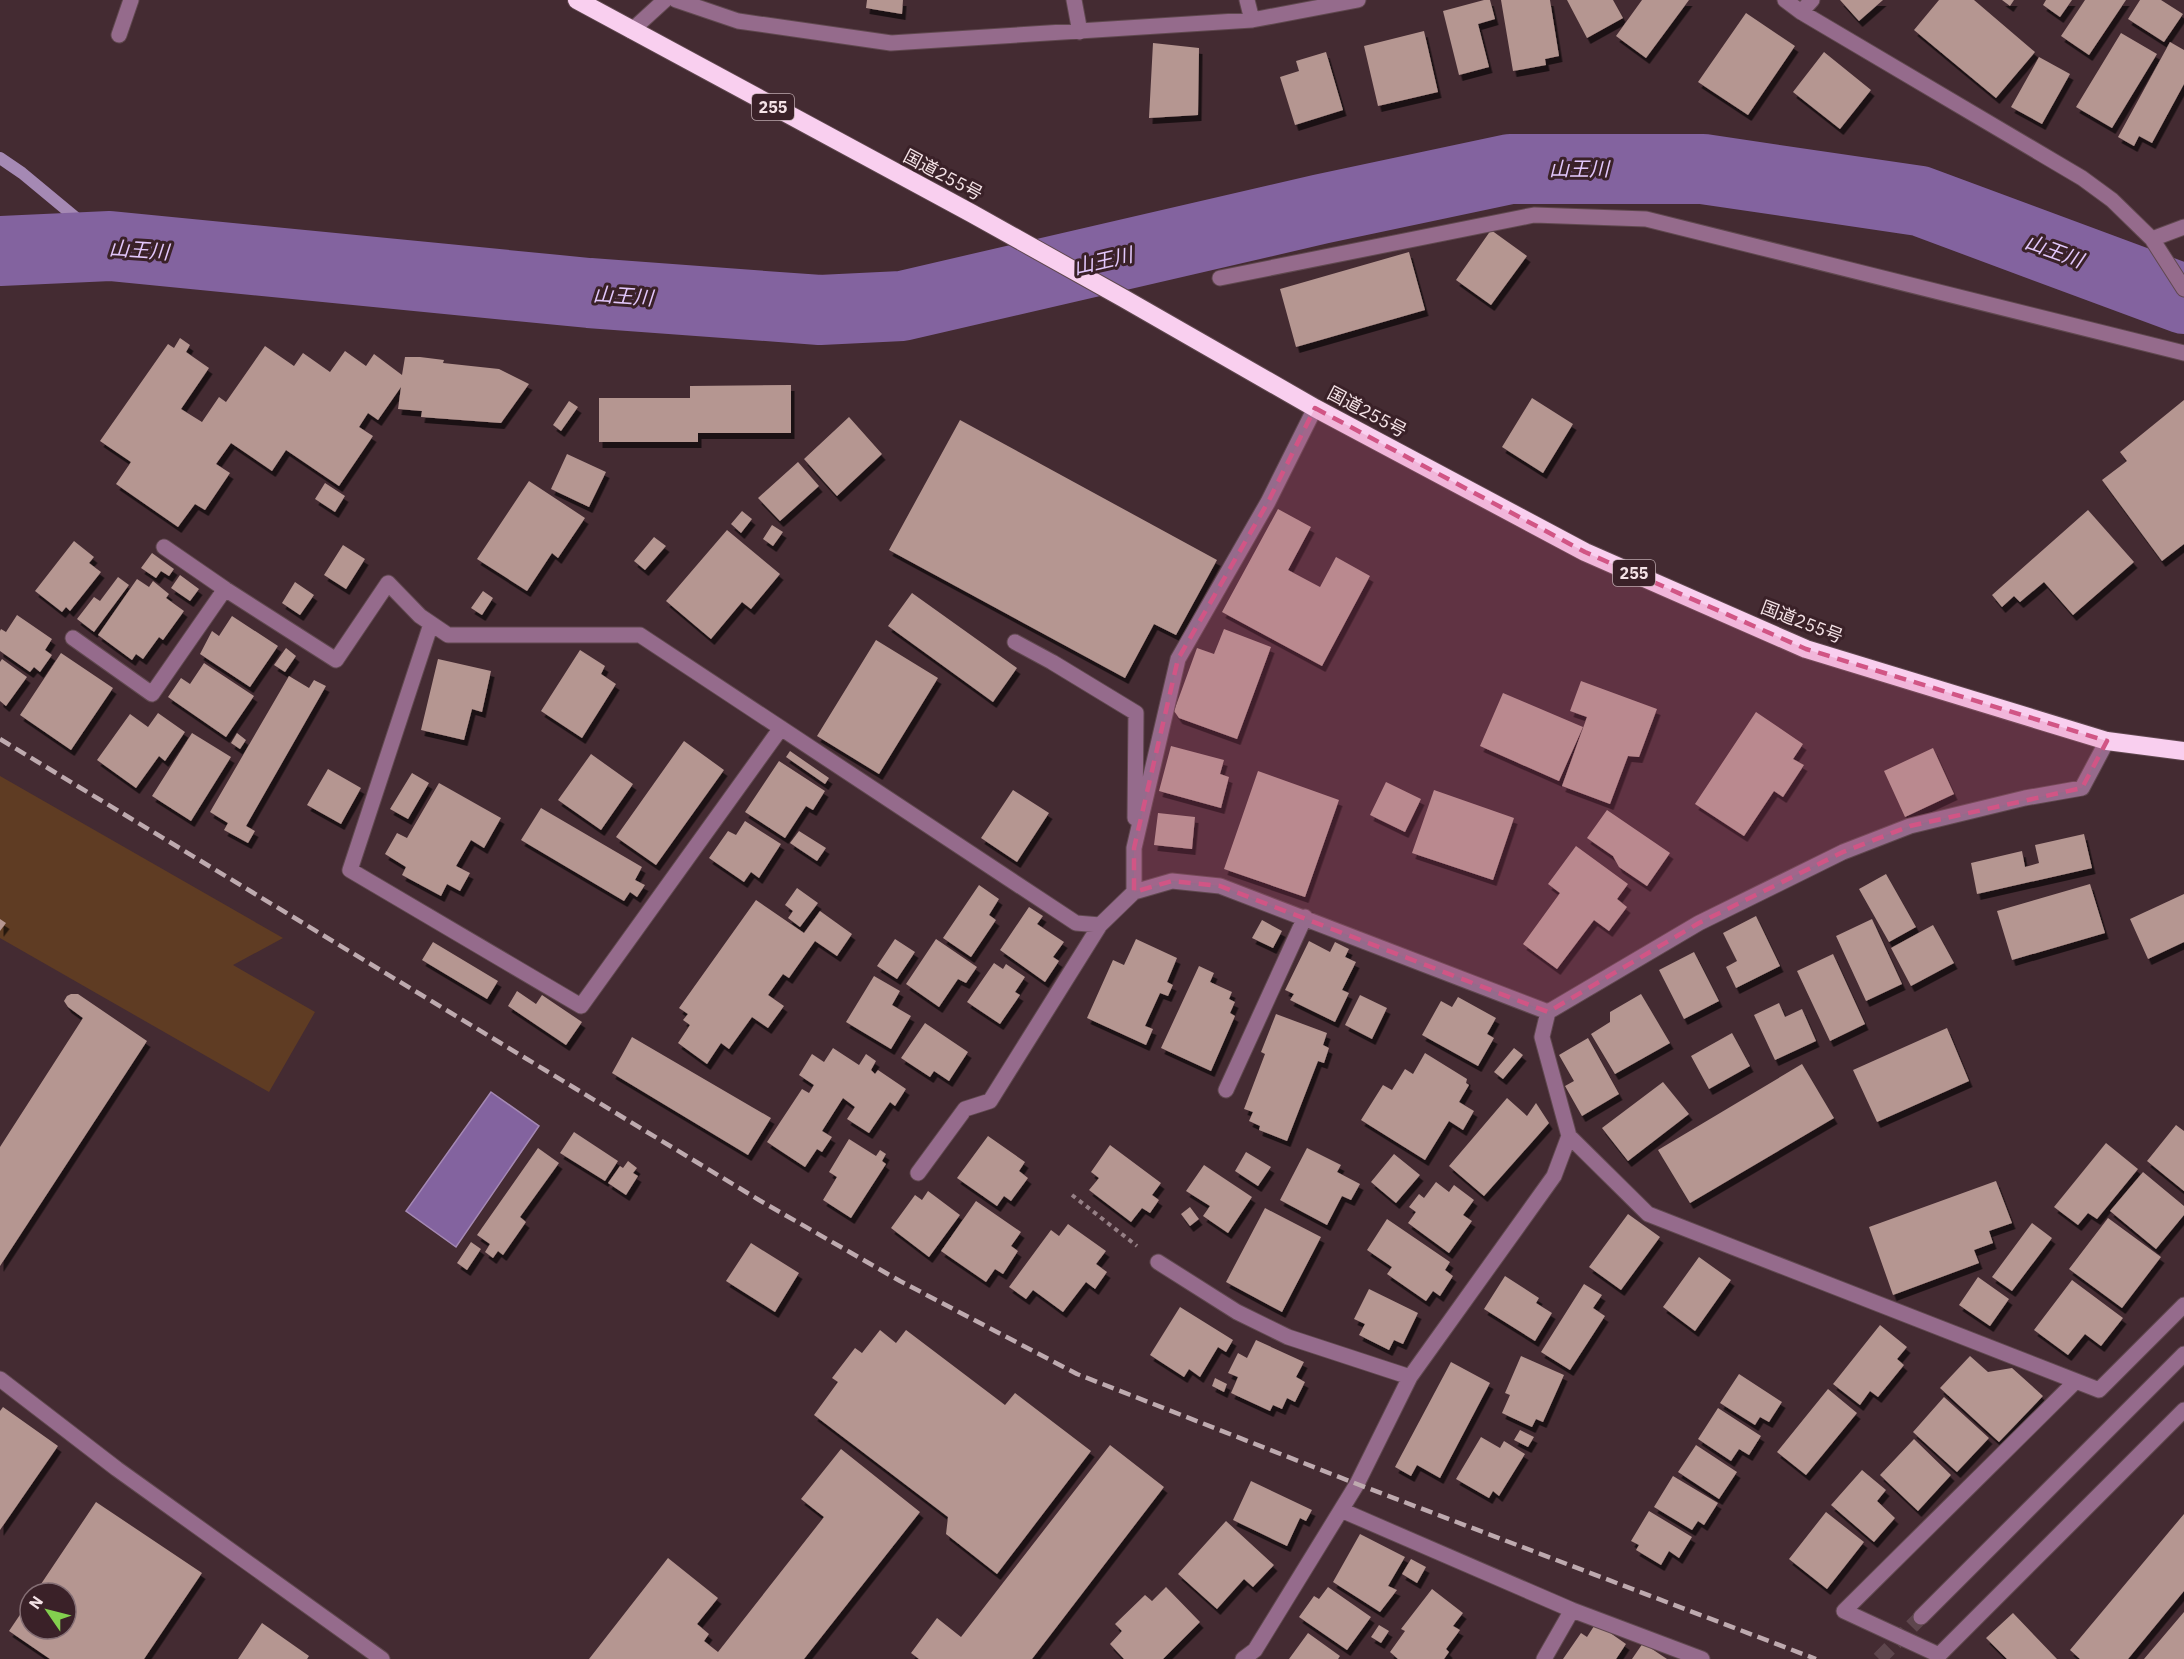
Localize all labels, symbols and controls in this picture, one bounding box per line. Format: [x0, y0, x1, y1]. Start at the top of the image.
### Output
road number: 255 [752, 94, 794, 120]
street label: 国道255号 [900, 144, 987, 205]
water label: 山王川 [1549, 155, 1611, 182]
water label: 山王川 [2021, 228, 2089, 274]
water label: 山王川 [108, 234, 172, 265]
water label: 山王川 [1071, 240, 1137, 280]
water label: 山王川 [592, 280, 656, 311]
street label: 国道255号 [1324, 381, 1411, 442]
road number: 255 [1613, 560, 1655, 586]
street label: 国道255号 [1758, 595, 1847, 648]
north arrow [18, 1581, 78, 1641]
text: N [24, 1592, 47, 1613]

